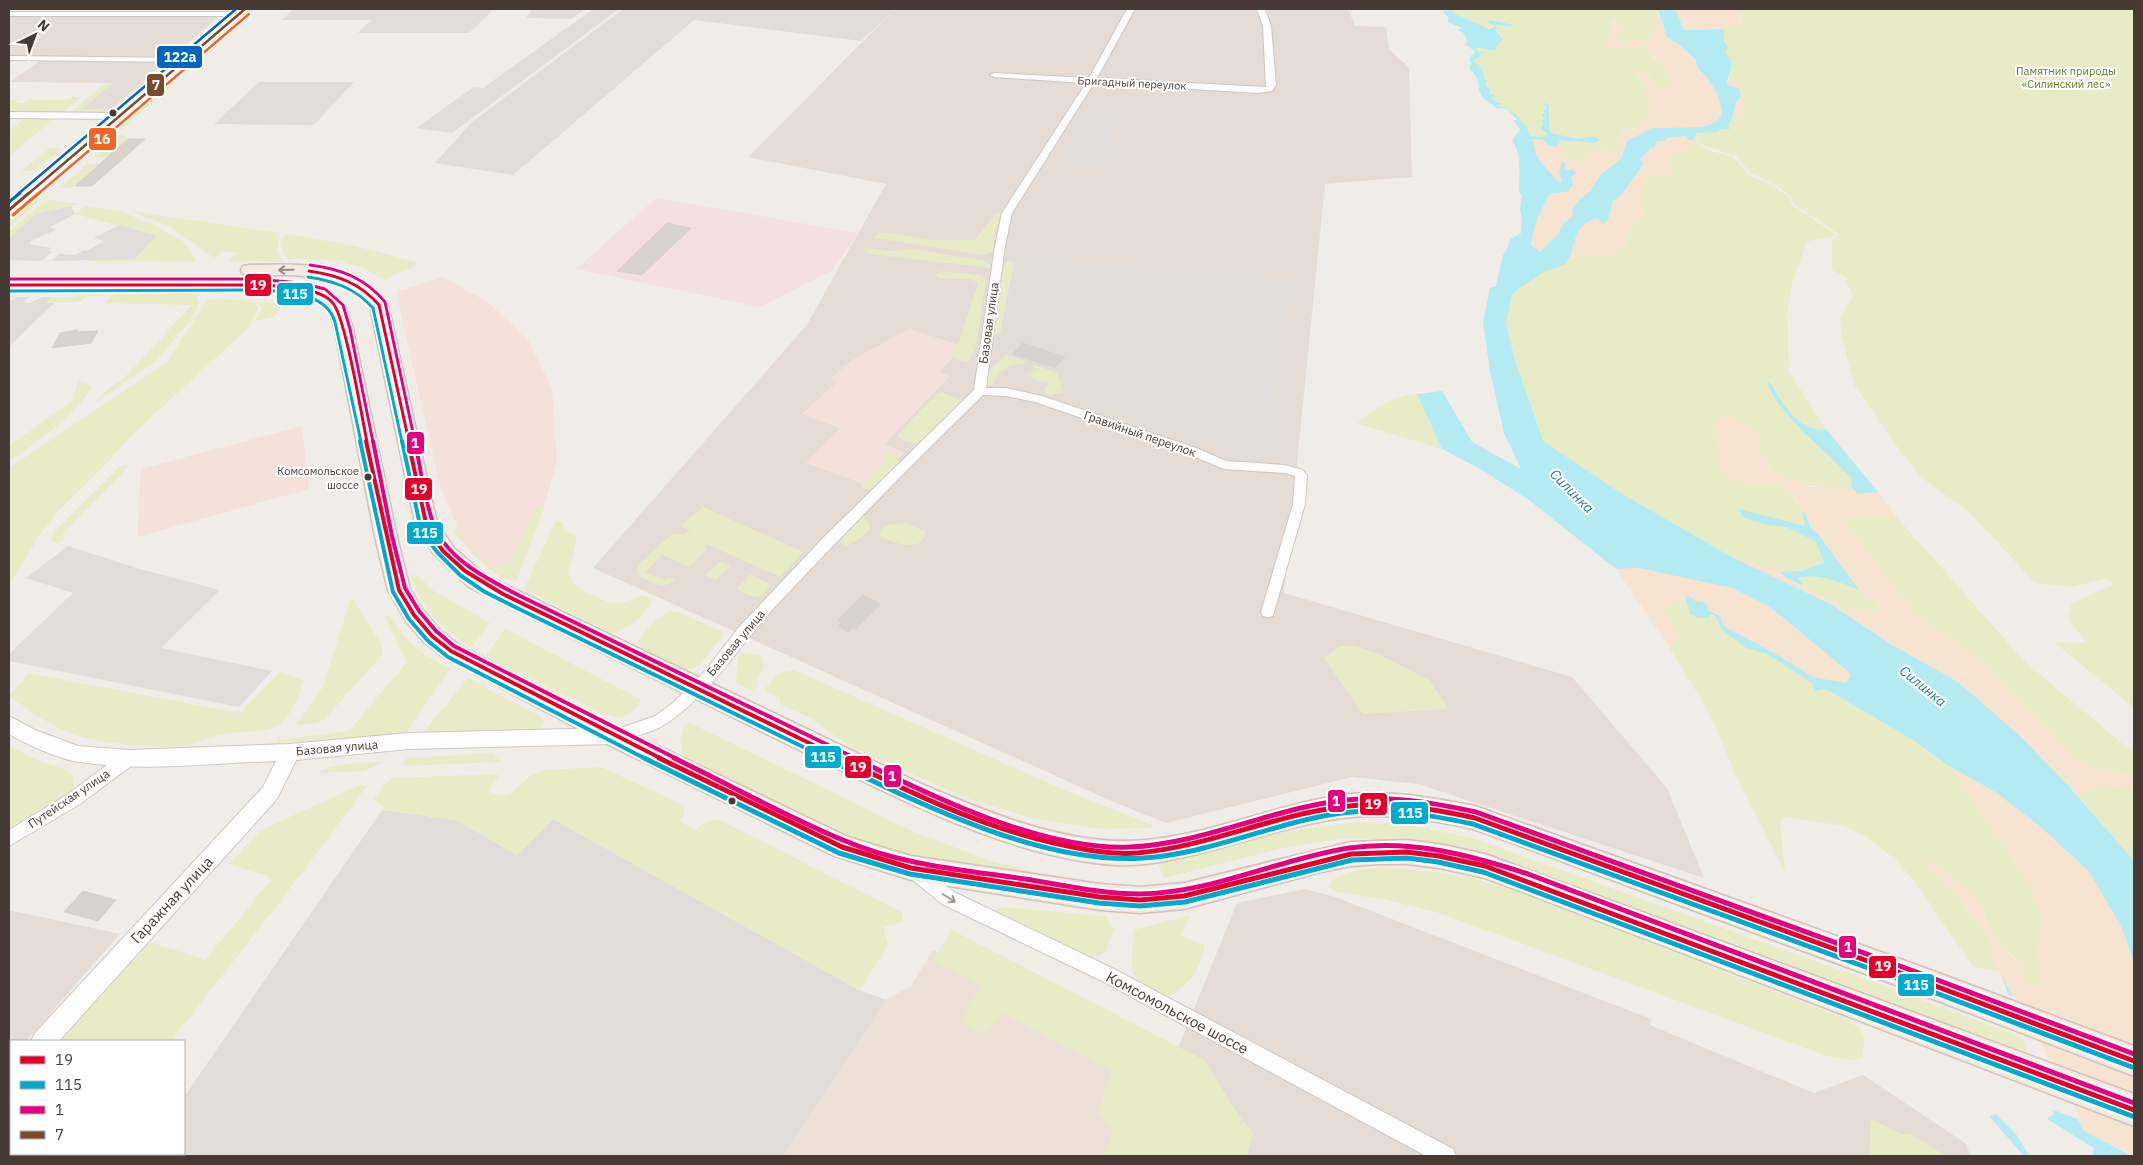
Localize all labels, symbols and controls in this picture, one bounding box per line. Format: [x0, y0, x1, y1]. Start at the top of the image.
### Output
north arrow [10, 10, 60, 60]
text: N [34, 15, 53, 35]
line badge: 122а [156, 45, 203, 69]
text: 122а [163, 48, 197, 66]
park label: Памятник природы «Силинский лес» [2016, 64, 2116, 91]
line badge: 7 [146, 73, 165, 97]
street label: Бригадный переулок [1077, 73, 1187, 93]
text: 7 [152, 76, 160, 94]
unlabelled marker [108, 108, 118, 118]
line badge: 16 [88, 127, 117, 151]
text: 16 [94, 130, 110, 148]
one-way arrow [279, 265, 295, 275]
line badge: 19 [244, 273, 272, 297]
text: 19 [250, 276, 266, 294]
street label: Базовая улица [975, 281, 1002, 365]
line badge: 115 [276, 282, 314, 306]
text: 115 [282, 285, 308, 303]
street label: Гравийный переулок [1082, 407, 1199, 460]
line badge: 1 [406, 431, 425, 455]
text: 1 [411, 434, 420, 452]
place label: Комсомольское шоссе [277, 464, 359, 492]
water label: Силинка [1546, 465, 1598, 517]
marker: Комсомольское шоссе [363, 472, 373, 482]
line badge: 19 [404, 477, 433, 501]
text: 19 [411, 480, 427, 498]
line badge: 115 [406, 521, 444, 545]
text: 115 [412, 524, 438, 542]
street label: Базовая улица [703, 606, 768, 679]
water label: Силинка [1896, 662, 1950, 710]
street label: Базовая улица [295, 736, 379, 759]
line badge: 115 [804, 745, 842, 769]
text: 115 [810, 748, 836, 766]
line badge: 19 [844, 755, 872, 779]
text: 19 [850, 758, 866, 776]
line badge: 1 [883, 764, 902, 788]
street label: Путейская улица [25, 765, 113, 831]
text: 1 [888, 767, 897, 785]
line badge: 1 [1327, 789, 1346, 813]
text: 1 [1332, 792, 1341, 810]
line badge: 19 [1359, 792, 1388, 816]
text: 19 [1365, 795, 1381, 813]
unlabelled marker [727, 796, 737, 806]
line badge: 115 [1390, 801, 1429, 825]
text: 115 [1397, 804, 1423, 822]
street label: Гаражная улица [126, 852, 217, 947]
one-way arrow [942, 893, 956, 903]
line badge: 1 [1838, 935, 1857, 959]
text: 1 [1844, 938, 1853, 956]
line badge: 19 [1868, 955, 1897, 979]
text: 19 [1875, 957, 1891, 975]
street label: Комсомольское шоссе [1103, 967, 1252, 1058]
line badge: 115 [1897, 973, 1935, 997]
text: 115 [1903, 976, 1929, 994]
legend [10, 1040, 185, 1155]
text: 19 [55, 1050, 73, 1069]
text: 115 [55, 1075, 82, 1094]
text: 1 [55, 1100, 64, 1119]
text: 7 [55, 1125, 64, 1144]

